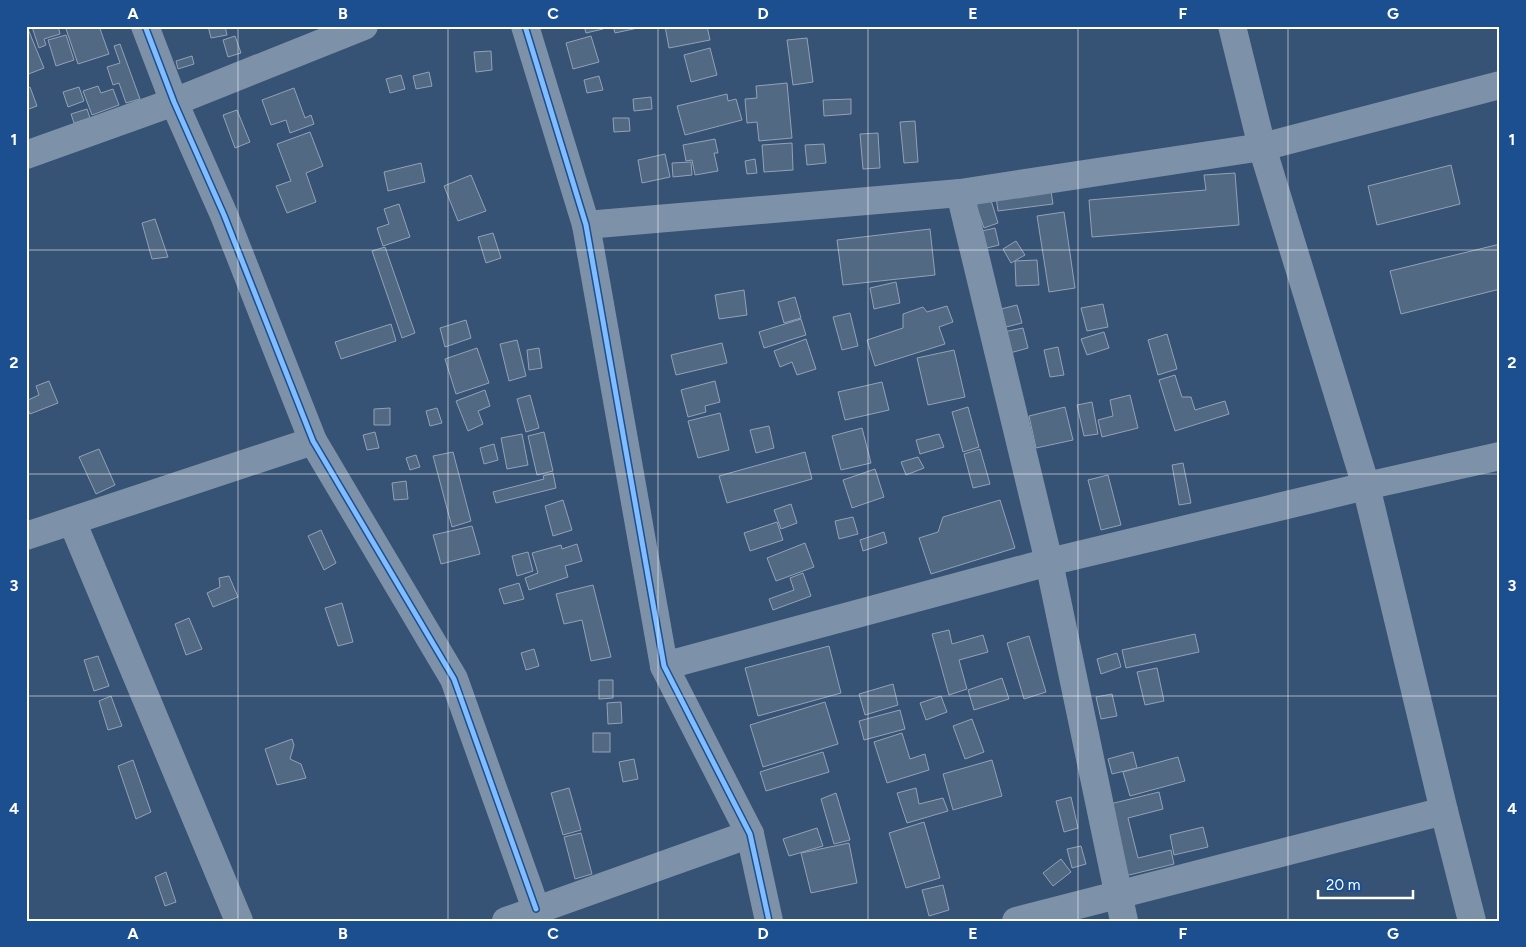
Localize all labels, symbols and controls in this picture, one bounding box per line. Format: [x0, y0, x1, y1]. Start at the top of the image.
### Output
text: A [127, 4, 139, 23]
text: B [338, 4, 348, 23]
text: C [547, 4, 559, 23]
text: D [757, 4, 769, 23]
text: E [968, 4, 978, 23]
text: F [1179, 4, 1188, 23]
text: G [1387, 4, 1399, 23]
text: 1 [11, 130, 17, 149]
text: 1 [1509, 130, 1515, 149]
text: 2 [9, 353, 19, 372]
text: 2 [1507, 353, 1517, 372]
text: 3 [10, 576, 19, 595]
text: 3 [1508, 576, 1517, 595]
text: 4 [9, 799, 19, 818]
text: 4 [1507, 799, 1517, 818]
scale bar [1318, 867, 1414, 899]
text: 20 m [1326, 876, 1360, 894]
text: A [127, 924, 139, 943]
text: B [338, 924, 348, 943]
text: C [547, 924, 559, 943]
text: D [757, 924, 769, 943]
text: E [968, 924, 978, 943]
text: F [1179, 924, 1188, 943]
text: G [1387, 924, 1399, 943]

